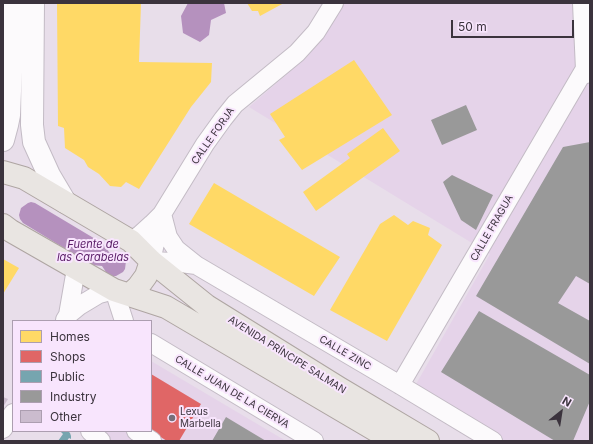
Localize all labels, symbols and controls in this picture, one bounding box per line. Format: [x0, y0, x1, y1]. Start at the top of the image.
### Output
scale bar [453, 12, 576, 38]
text: 50 m [458, 19, 487, 34]
street label: CALLE FORJA [189, 105, 237, 167]
street label: CALLE FRAGUA [468, 193, 516, 263]
water label: Fuente de las Carabelas [57, 238, 129, 264]
street label: AVENIDA PRÍNCIPE SALMAN [226, 314, 348, 396]
legend [12, 320, 152, 432]
text: Homes [50, 329, 90, 344]
street label: CALLE ZINC [317, 333, 373, 373]
text: Shops [50, 349, 86, 364]
street label: CALLE JUAN DE LA CIERVA [173, 353, 291, 431]
text: Public [50, 369, 85, 384]
text: Industry [50, 389, 96, 404]
north arrow [541, 392, 581, 432]
text: N [560, 393, 574, 410]
place label: Lexus Marbella [180, 406, 221, 430]
text: Other [50, 409, 82, 424]
marker: Lexus Marbella [167, 413, 177, 423]

